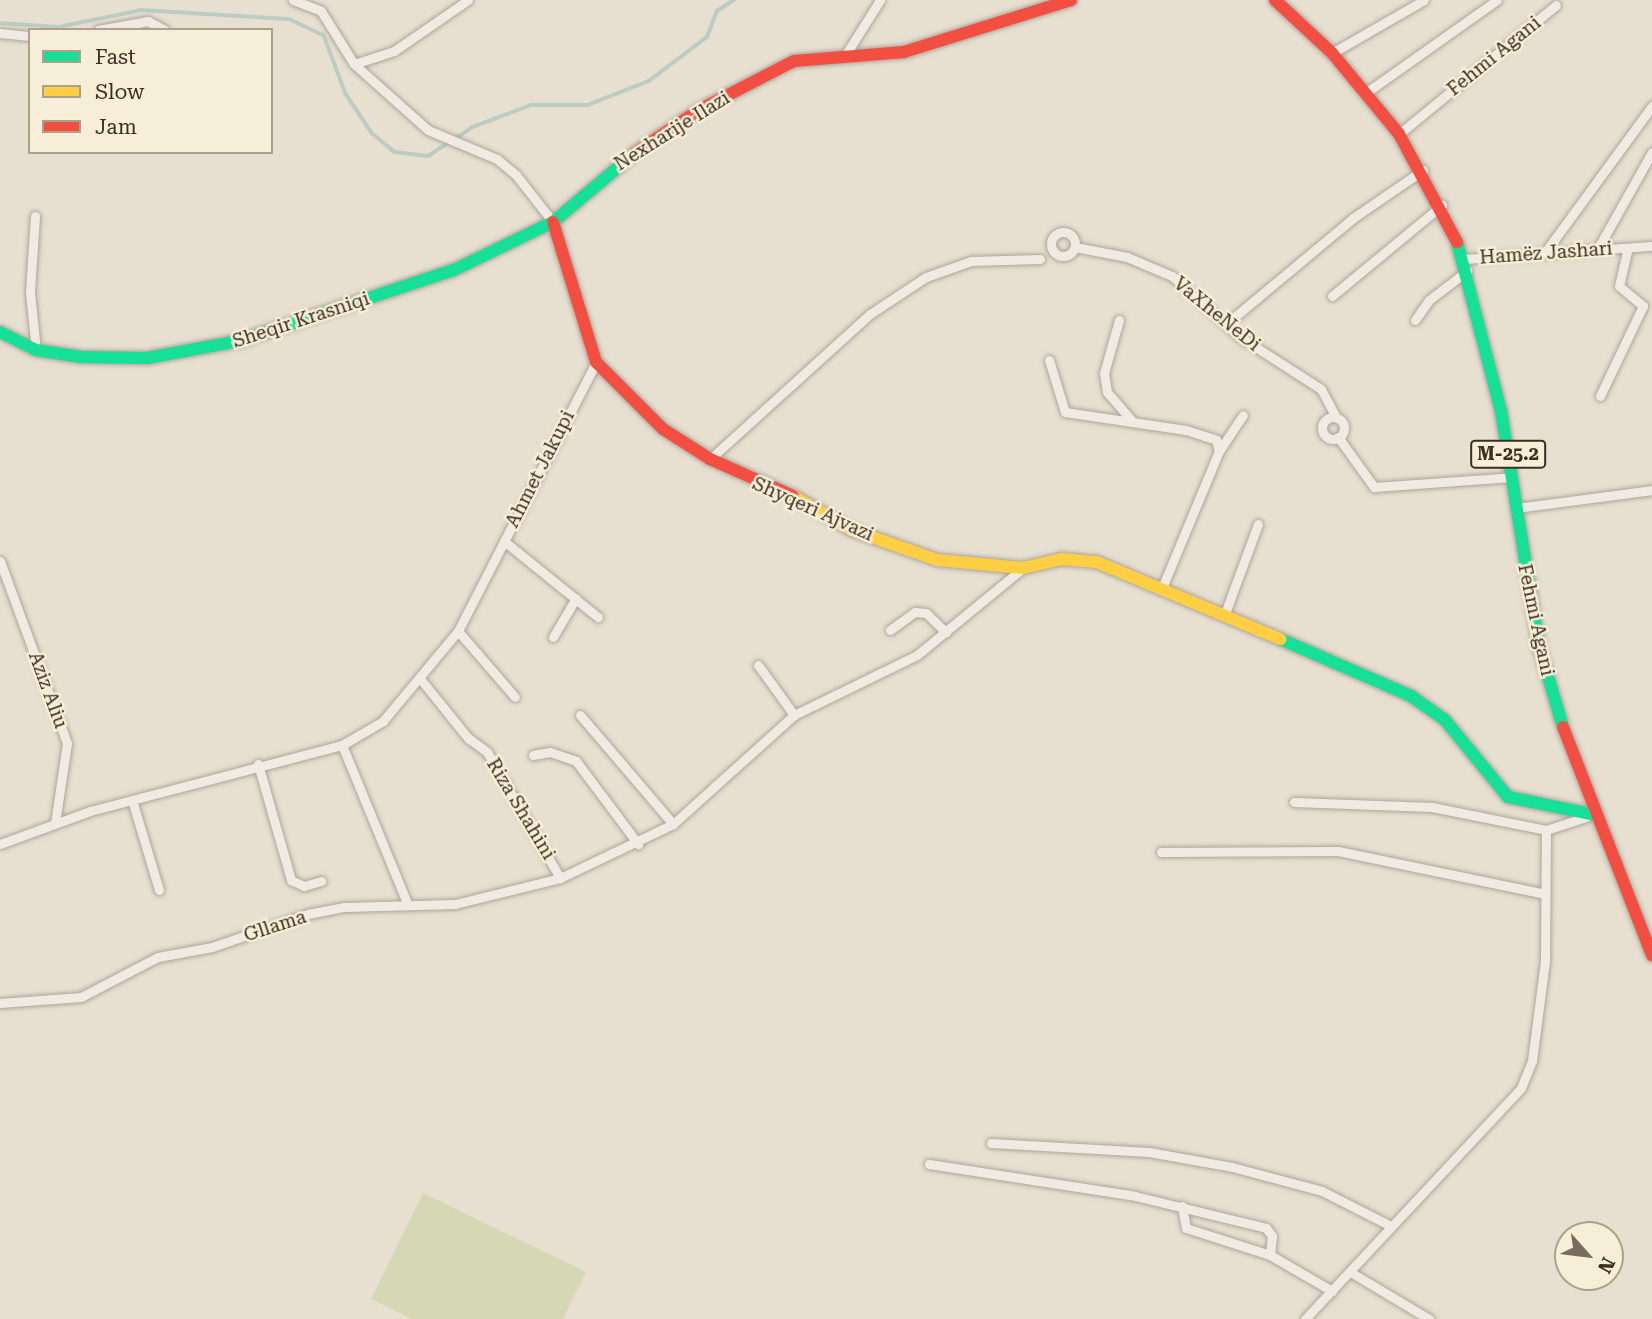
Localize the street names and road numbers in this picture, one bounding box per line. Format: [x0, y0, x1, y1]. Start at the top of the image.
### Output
street label: Fehmi Agani [1443, 11, 1545, 101]
street label: Nexharije Ilazi [610, 86, 734, 176]
street label: Hamëz Jashari [1479, 237, 1613, 269]
street label: VaXheNeDi [1169, 272, 1265, 356]
street label: Sheqir Krasniqi [230, 287, 372, 353]
street label: Ahmet Jakupi [501, 407, 579, 531]
road number: M-25.2 [1470, 440, 1546, 468]
street label: Shyqeri Ajvazi [749, 472, 877, 546]
street label: Fehmi Agani [1513, 562, 1559, 678]
street label: Aziz Aliu [24, 649, 72, 731]
street label: Riza Shahini [482, 754, 560, 864]
street label: Gllama [241, 905, 309, 947]

